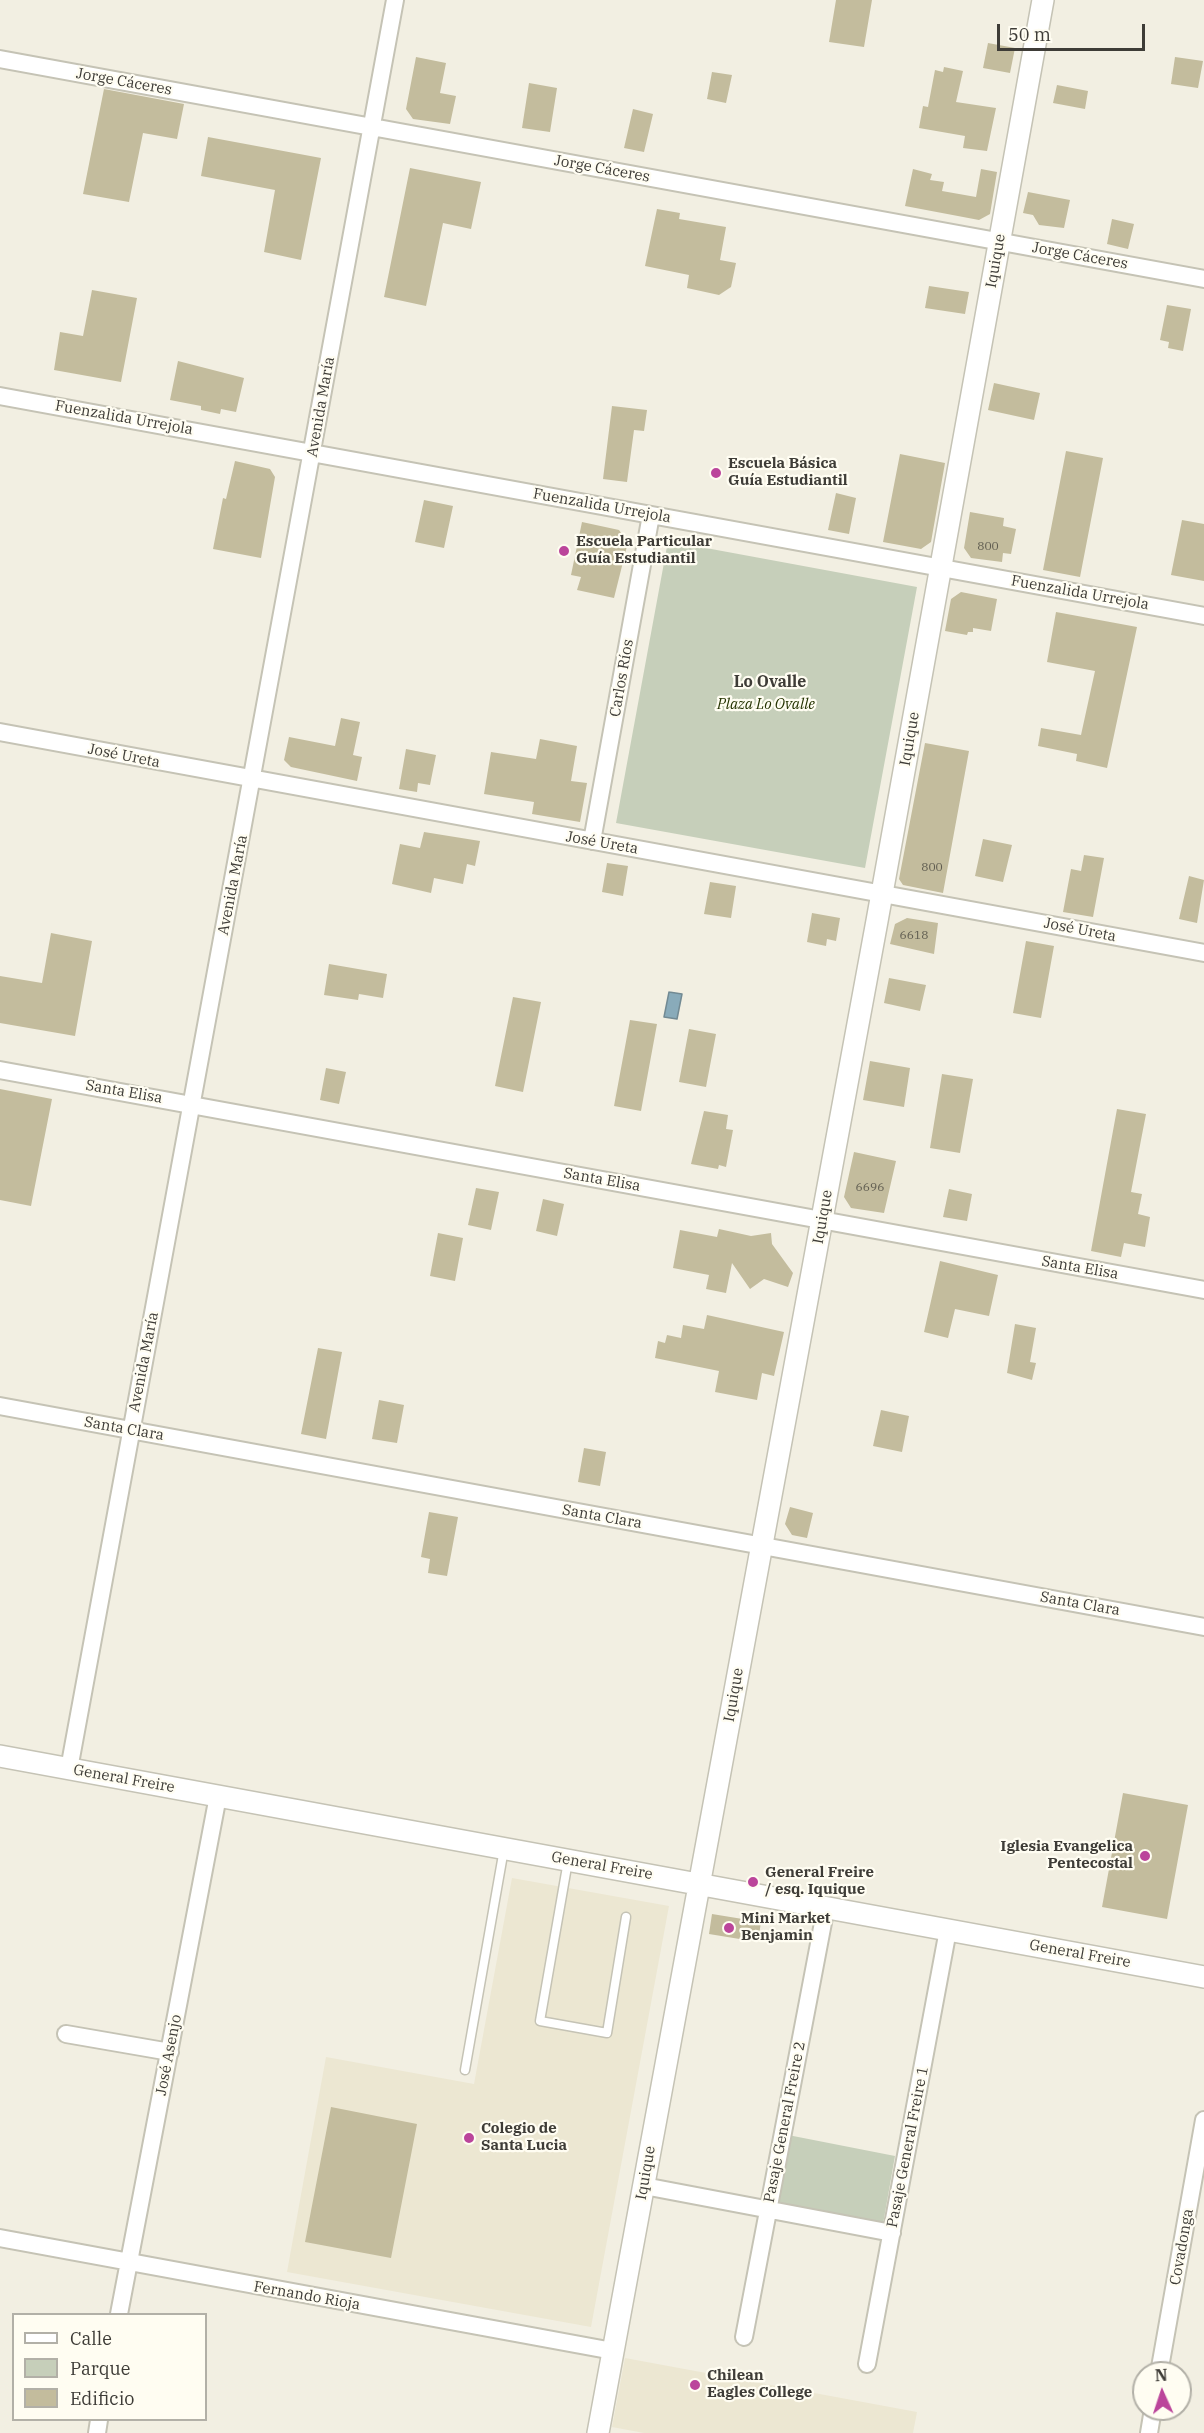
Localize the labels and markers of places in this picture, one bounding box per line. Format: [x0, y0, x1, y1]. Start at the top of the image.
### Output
place label: Escuela Básica Guía Estudiantil [728, 455, 848, 490]
marker: Escuela Básica Guía Estudiantil [709, 466, 723, 480]
place label: Escuela Particular Guía Estudiantil [576, 533, 712, 568]
marker: Escuela Particular Guía Estudiantil [557, 544, 571, 558]
place label: Iglesia Evangelica Pentecostal [1001, 1838, 1133, 1873]
marker: Iglesia Evangelica Pentecostal [1138, 1849, 1152, 1863]
place label: General Freire / esq. Iquique [765, 1864, 874, 1899]
marker: General Freire / esq. Iquique [746, 1875, 760, 1889]
place label: Mini Market Benjamin [741, 1910, 830, 1945]
marker: Mini Market Benjamin [722, 1921, 736, 1935]
place label: Colegio de Santa Lucia [481, 2120, 567, 2155]
marker: Colegio de Santa Lucia [462, 2131, 476, 2145]
place label: Chilean Eagles College [707, 2367, 812, 2402]
marker: Chilean Eagles College [688, 2378, 702, 2392]

